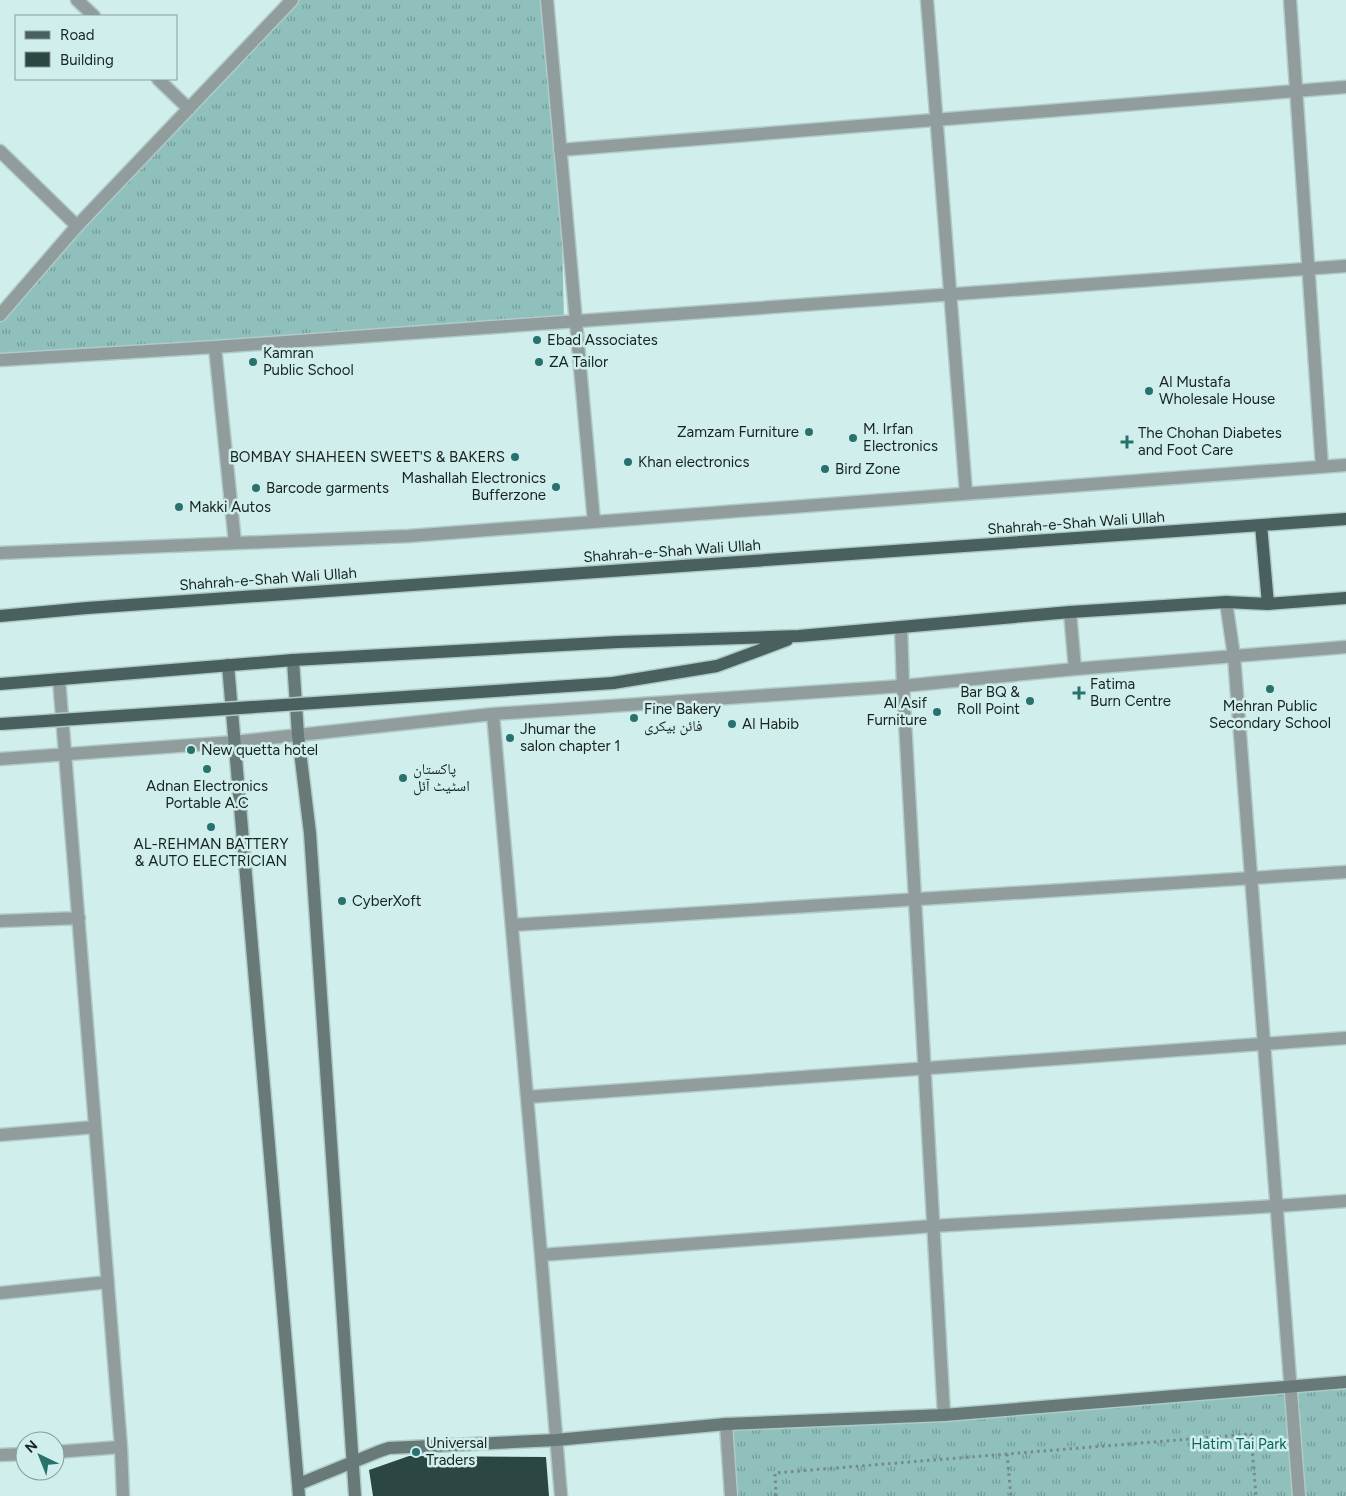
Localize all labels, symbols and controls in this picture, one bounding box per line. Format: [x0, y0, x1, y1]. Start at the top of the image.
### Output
legend [15, 15, 178, 80]
text: Road [60, 26, 95, 44]
text: Building [60, 51, 114, 69]
place label: Ebad Associates [547, 331, 658, 349]
marker: Ebad Associates [531, 334, 543, 346]
place label: Kamran Public School [263, 344, 354, 379]
place label: ZA Tailor [549, 353, 608, 371]
marker: Kamran Public School [247, 356, 259, 368]
marker: ZA Tailor [533, 356, 545, 368]
place label: Al Mustafa Wholesale House [1159, 373, 1275, 408]
marker: Al Mustafa Wholesale House [1143, 385, 1155, 397]
place label: M. Irfan Electronics [863, 420, 938, 455]
place label: Zamzam Furniture [677, 423, 799, 441]
place label: The Chohan Diabetes and Foot Care [1138, 424, 1282, 459]
marker: Zamzam Furniture [803, 426, 815, 438]
marker: M. Irfan Electronics [847, 432, 859, 444]
marker: The Chohan Diabetes and Foot Care [1120, 435, 1134, 449]
place label: BOMBAY SHAHEEN SWEET'S & BAKERS [230, 448, 505, 466]
marker: BOMBAY SHAHEEN SWEET'S & BAKERS [509, 451, 521, 463]
place label: Khan electronics [638, 453, 749, 471]
marker: Khan electronics [622, 456, 634, 468]
place label: Bird Zone [835, 460, 900, 478]
marker: Bird Zone [819, 463, 831, 475]
place label: Mashallah Electronics Bufferzone [401, 469, 546, 504]
place label: Barcode garments [266, 479, 389, 497]
marker: Mashallah Electronics Bufferzone [550, 481, 562, 493]
marker: Barcode garments [250, 482, 262, 494]
place label: Makki Autos [189, 498, 271, 516]
marker: Makki Autos [173, 501, 185, 513]
street label: Shahrah-e-Shah Wali Ullah [987, 508, 1165, 538]
street label: Shahrah-e-Shah Wali Ullah [583, 536, 761, 566]
street label: Shahrah-e-Shah Wali Ullah [179, 564, 357, 594]
place label: Fatima Burn Centre [1090, 675, 1171, 710]
place label: Bar BQ & Roll Point [957, 683, 1020, 718]
marker: Mehran Public Secondary School [1264, 683, 1276, 695]
marker: Fatima Burn Centre [1072, 686, 1086, 700]
place label: Al Asif Furniture [866, 694, 927, 729]
marker: Bar BQ & Roll Point [1024, 695, 1036, 707]
place label: Mehran Public Secondary School [1209, 697, 1331, 732]
place label: Fine Bakery فائن بیکری [644, 700, 721, 736]
marker: Al Asif Furniture [931, 706, 943, 718]
marker: Fine Bakery فائن بیکری [628, 712, 640, 724]
place label: Al Habib [742, 715, 799, 733]
marker: Al Habib [726, 718, 738, 730]
place label: Jhumar the salon chapter 1 [520, 720, 621, 755]
marker: Jhumar the salon chapter 1 [504, 732, 516, 744]
place label: New quetta hotel [201, 741, 318, 759]
marker: New quetta hotel [185, 744, 197, 756]
place label: پاکستان اسٹیٹ آئل [413, 760, 470, 796]
marker: Adnan Electronics Portable A.C [201, 763, 213, 775]
marker: پاکستان اسٹیٹ آئل [397, 772, 409, 784]
place label: Adnan Electronics Portable A.C [146, 777, 268, 812]
marker: AL-REHMAN BATTERY & AUTO ELECTRICIAN [205, 821, 217, 833]
place label: AL-REHMAN BATTERY & AUTO ELECTRICIAN [134, 835, 288, 870]
place label: CyberXoft [352, 892, 422, 910]
marker: CyberXoft [336, 895, 348, 907]
north arrow [15, 1431, 65, 1481]
place label: Universal Traders [426, 1434, 487, 1469]
park label: Hatim Tai Park [1191, 1435, 1287, 1453]
text: N [22, 1437, 41, 1457]
marker: Universal Traders [410, 1446, 422, 1458]

